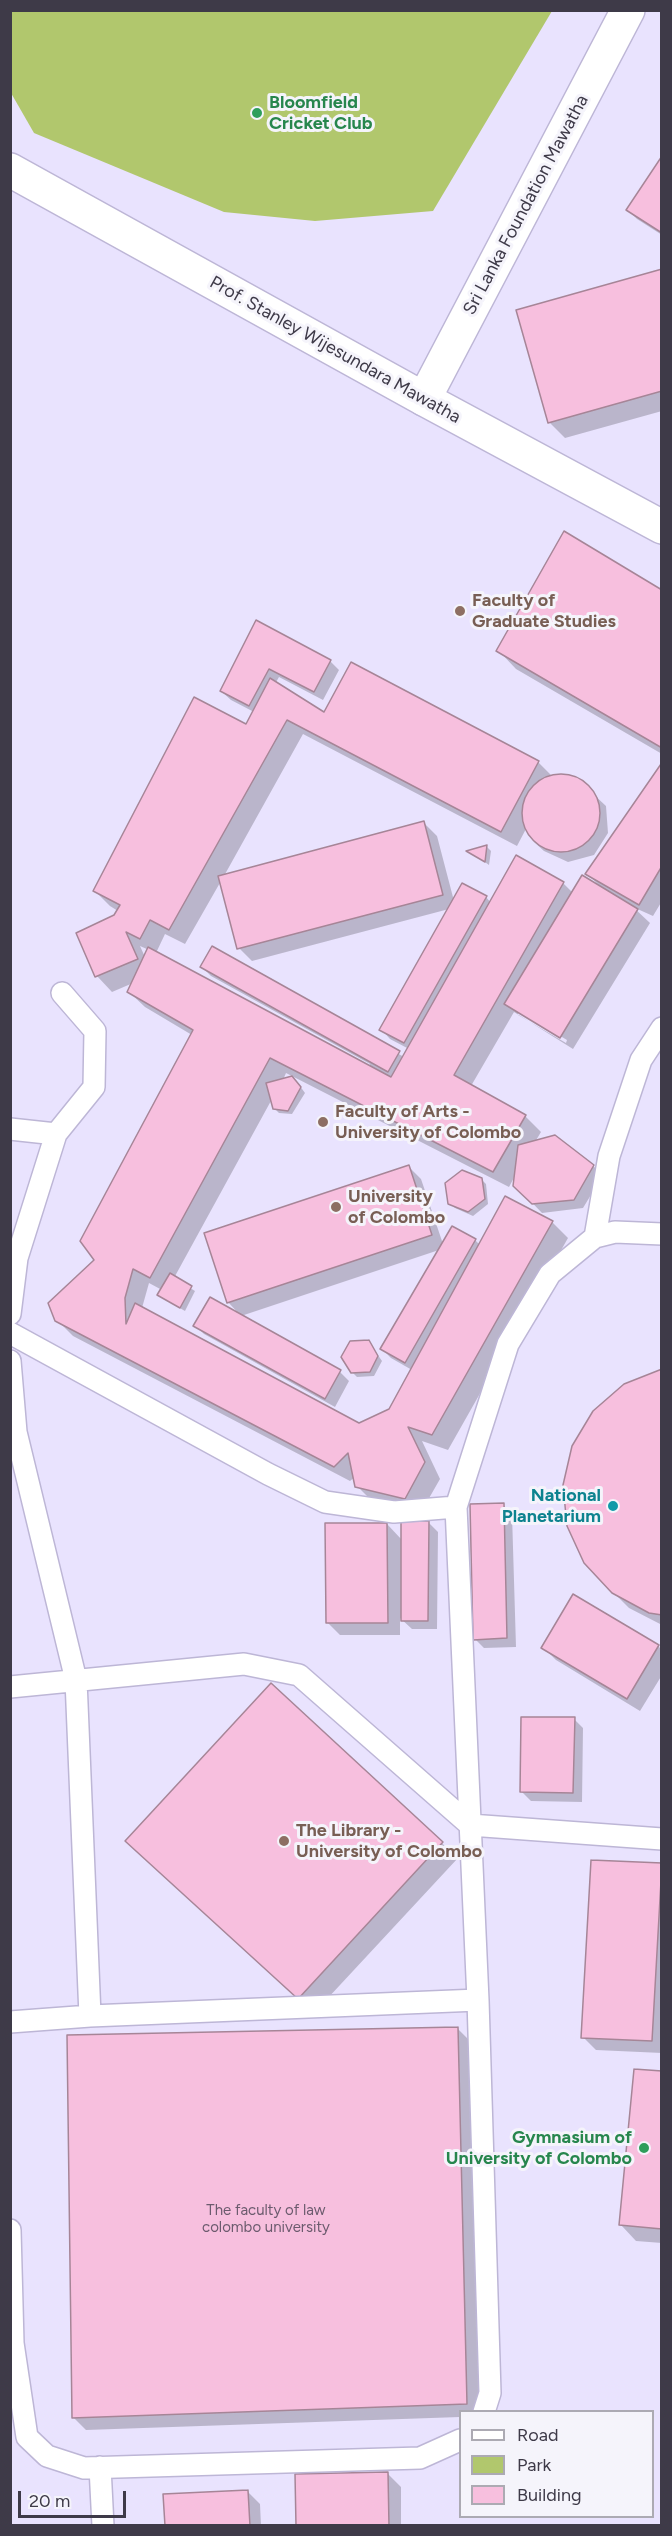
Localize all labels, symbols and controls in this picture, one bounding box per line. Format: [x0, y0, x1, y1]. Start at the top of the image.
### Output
street label: Sri Lanka Foundation Mawatha [459, 91, 593, 319]
place label: Bloomfield Cricket Club [269, 92, 373, 134]
marker: Bloomfield Cricket Club [250, 106, 264, 120]
street label: Prof. Stanley Wijesundara Mawatha [206, 272, 464, 428]
place label: Faculty of Graduate Studies [472, 590, 616, 632]
marker: Faculty of Graduate Studies [453, 604, 467, 618]
place label: Faculty of Arts - University of Colombo [335, 1101, 521, 1144]
marker: Faculty of Arts - University of Colombo [316, 1115, 330, 1129]
place label: University of Colombo [348, 1186, 445, 1228]
marker: University of Colombo [329, 1200, 343, 1214]
place label: National Planetarium [502, 1485, 601, 1528]
marker: National Planetarium [606, 1499, 620, 1513]
place label: The Library - University of Colombo [296, 1820, 482, 1862]
marker: The Library - University of Colombo [277, 1834, 291, 1848]
place label: Gymnasium of University of Colombo [446, 2127, 632, 2170]
marker: Gymnasium of University of Colombo [637, 2141, 651, 2155]
house number: The faculty of law colombo university [202, 2202, 330, 2237]
legend [459, 2410, 654, 2518]
text: Road [517, 2424, 558, 2446]
text: Park [517, 2454, 551, 2476]
scale bar [21, 2479, 129, 2517]
text: Building [517, 2484, 582, 2506]
text: 20 m [29, 2490, 70, 2512]

